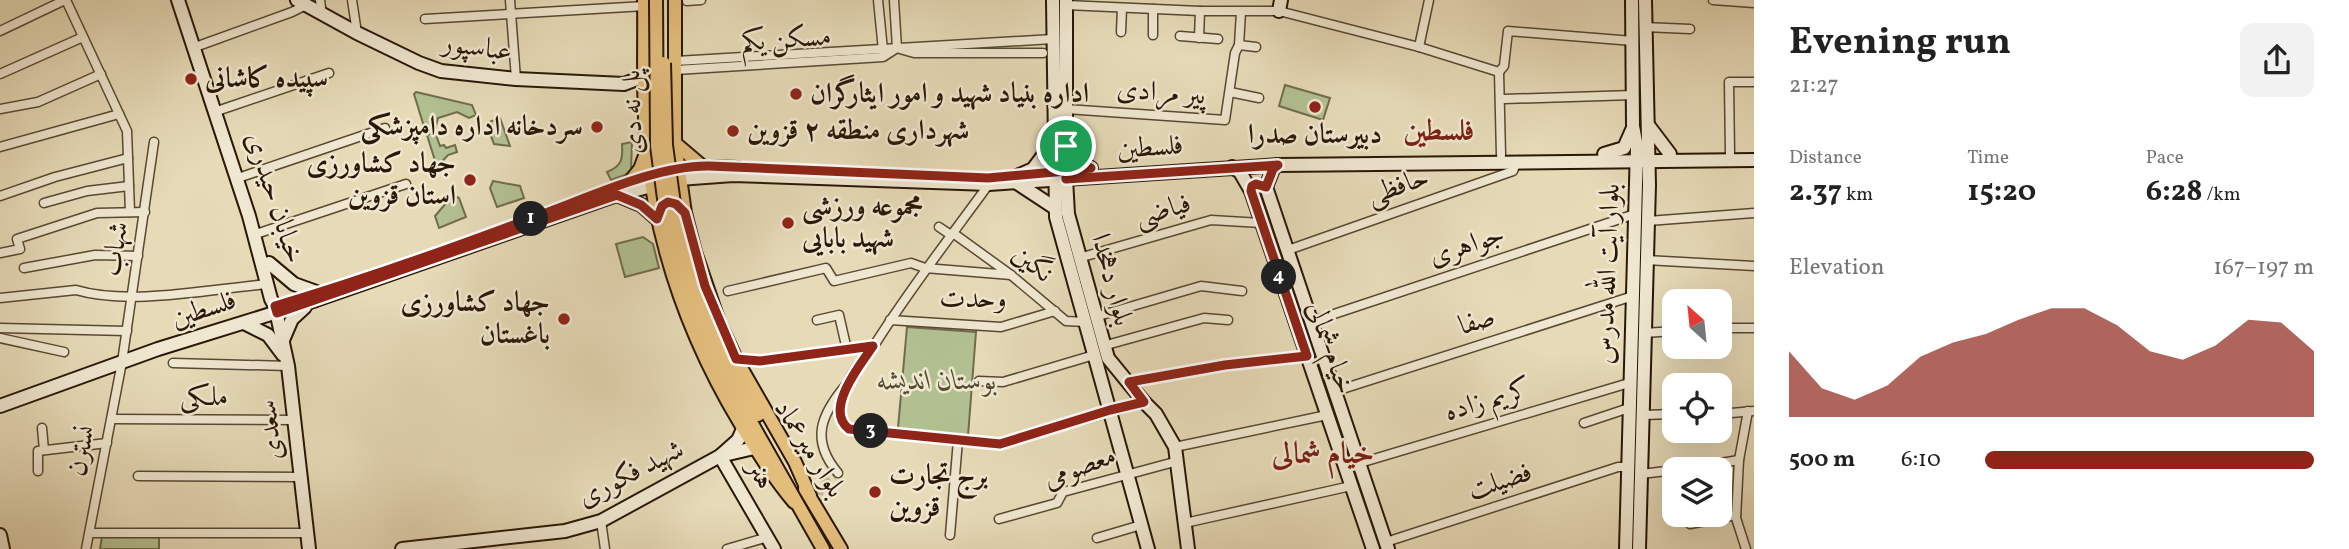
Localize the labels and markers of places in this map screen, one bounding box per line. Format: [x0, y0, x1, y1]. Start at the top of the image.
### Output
place label: سپیده کاشانی [204, 60, 328, 99]
marker: سپیده کاشانی [183, 71, 199, 87]
place label: اداره بنیاد شهید و امور ایثارگران [810, 74, 1089, 114]
marker: اداره بنیاد شهید و امور ایثارگران [788, 86, 804, 102]
marker: دبیرستان صدرا [1307, 99, 1323, 115]
place label: سردخانه اداره دامپزشکی [361, 108, 583, 147]
place label: شهرداری منطقه ۲ قزوین [747, 112, 969, 151]
pin [1036, 116, 1096, 176]
place label: دبیرستان صدرا [1248, 116, 1382, 155]
marker: سردخانه اداره دامپزشکی [589, 119, 605, 135]
marker: شهرداری منطقه ۲ قزوین [725, 123, 741, 139]
place label: جهاد کشاورزی استان قزوین [306, 145, 456, 216]
marker: جهاد کشاورزی استان قزوین [462, 172, 478, 188]
place label: مجموعه ورزشی شهید بابایی [801, 188, 923, 259]
pin: 1 [514, 202, 548, 236]
marker: مجموعه ورزشی شهید بابایی [780, 215, 796, 231]
pin: 4 [1262, 260, 1296, 294]
place label: جهاد کشاورزی باغستان [400, 284, 550, 355]
marker: جهاد کشاورزی باغستان [556, 311, 572, 327]
pin: 3 [854, 414, 888, 448]
place label: برج تجارت قزوین [889, 457, 988, 528]
marker: برج تجارت قزوین [867, 484, 883, 500]

